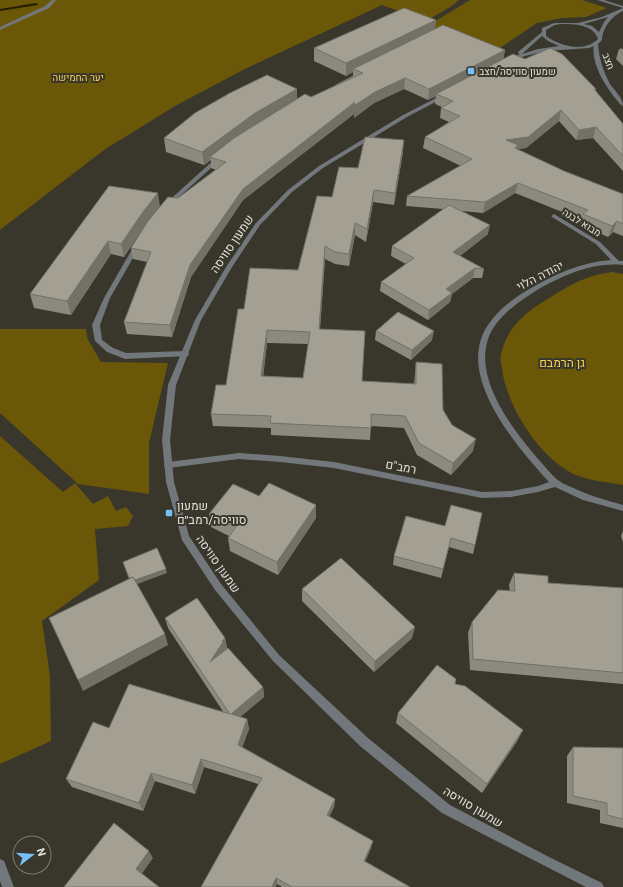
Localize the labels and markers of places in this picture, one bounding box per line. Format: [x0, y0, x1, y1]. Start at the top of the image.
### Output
marker: שמעון סוויסה/חצב [466, 66, 476, 76]
place label: שמעון סוויסה/חצב [479, 66, 556, 77]
place label: שמעון סוויסה/רמב״ם [177, 499, 246, 527]
marker: שמעון סוויסה/רמב״ם [164, 508, 174, 518]

